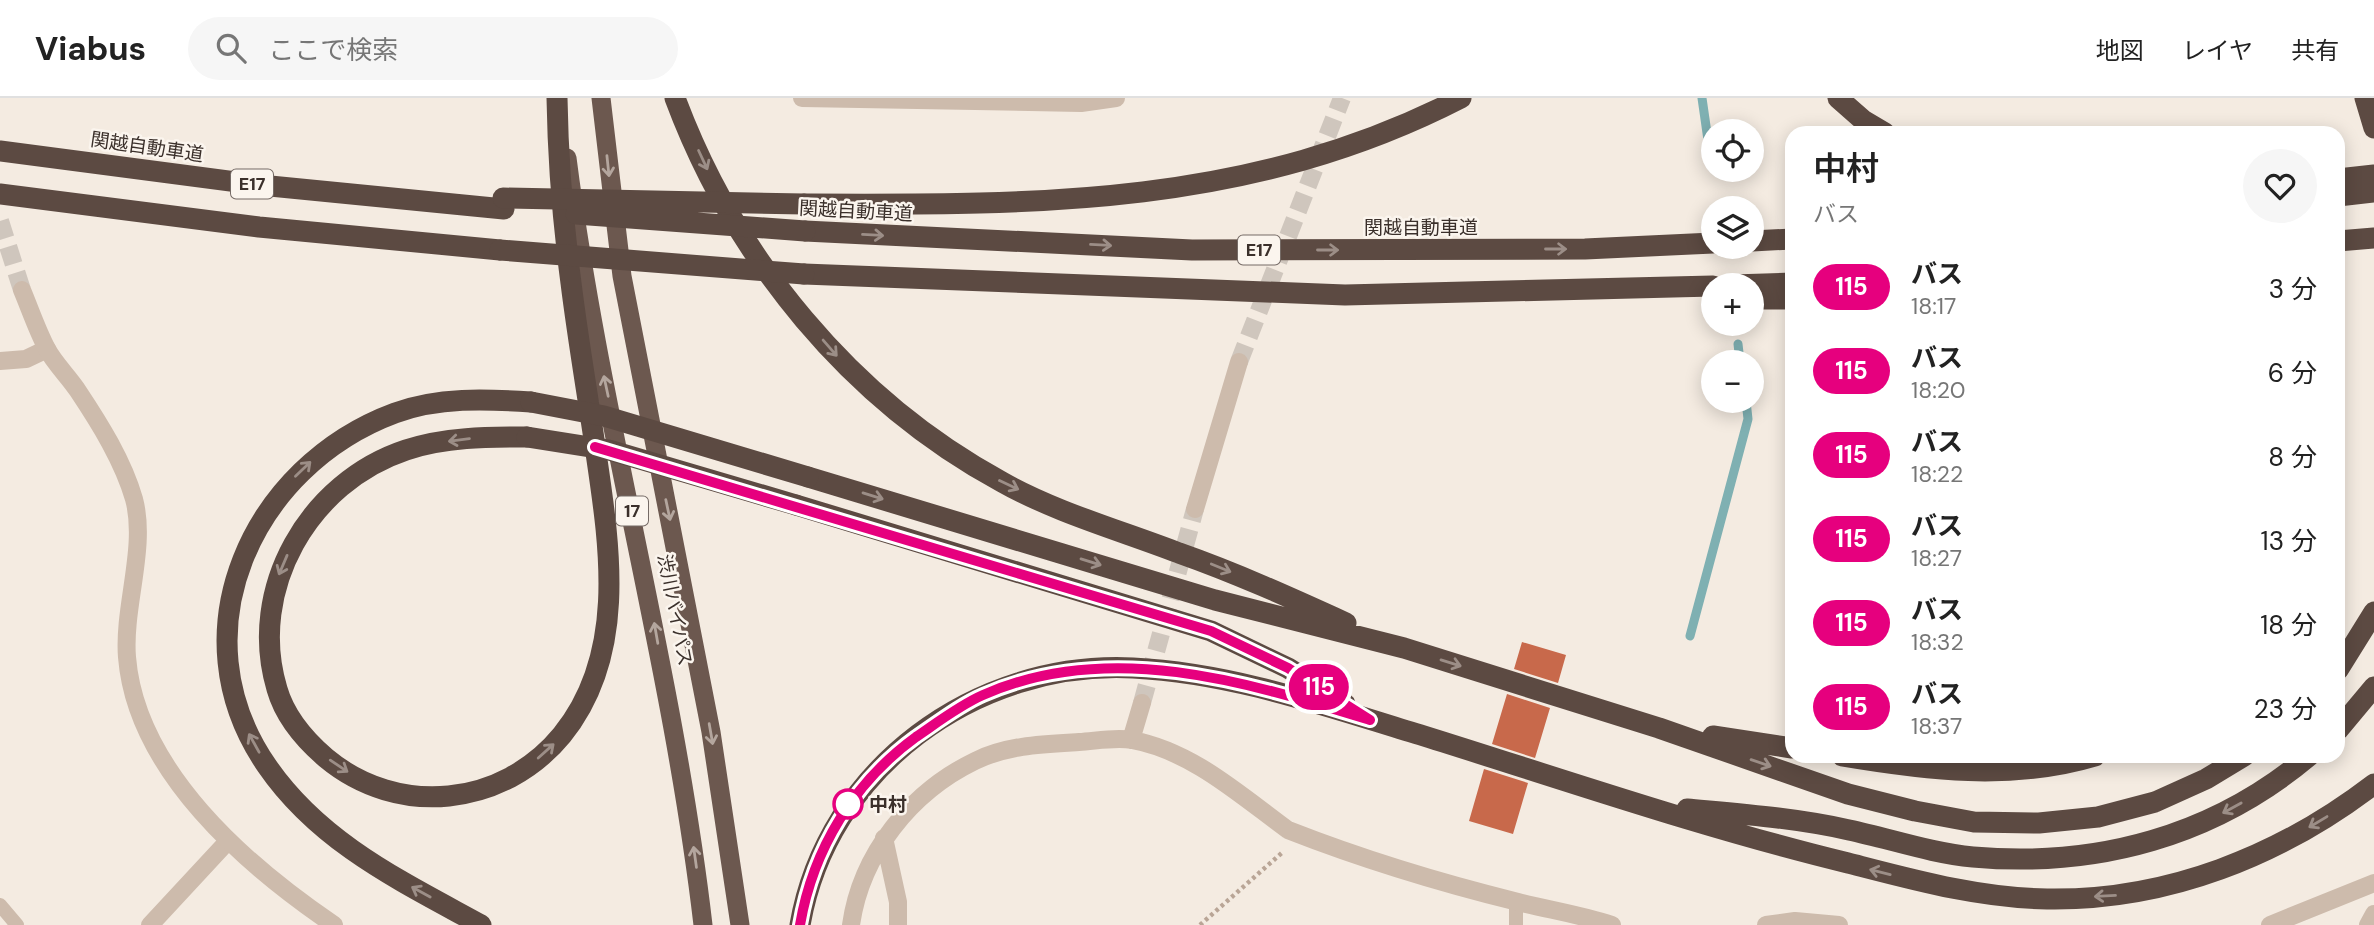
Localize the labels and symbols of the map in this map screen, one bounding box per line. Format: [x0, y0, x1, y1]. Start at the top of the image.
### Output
street label: 関越自動車道 [89, 127, 205, 167]
one-way arrow [697, 149, 710, 170]
one-way arrow [601, 154, 614, 177]
road number: E17 [231, 170, 273, 198]
street label: 関越自動車道 [798, 196, 914, 226]
street label: 関越自動車道 [1364, 215, 1478, 240]
one-way arrow [862, 228, 885, 241]
road number: E17 [1238, 236, 1280, 265]
one-way arrow [1089, 239, 1112, 252]
one-way arrow [1544, 242, 1567, 256]
one-way arrow [1316, 243, 1339, 257]
one-way arrow [822, 339, 838, 357]
one-way arrow [599, 375, 613, 398]
one-way arrow [448, 433, 470, 446]
one-way arrow [295, 461, 312, 478]
one-way arrow [998, 479, 1019, 492]
one-way arrow [862, 491, 884, 504]
road number: 17 [616, 496, 648, 526]
one-way arrow [662, 498, 676, 521]
street label: 渋川バイパス [652, 552, 698, 668]
one-way arrow [276, 553, 289, 575]
one-way arrow [1079, 557, 1101, 570]
one-way arrow [1210, 563, 1231, 576]
one-way arrow [649, 622, 663, 645]
one-way arrow [1440, 658, 1462, 670]
line badge: 115 [1279, 664, 1359, 710]
one-way arrow [705, 722, 719, 745]
one-way arrow [247, 734, 261, 754]
one-way arrow [537, 743, 555, 759]
one-way arrow [1750, 757, 1772, 770]
one-way arrow [328, 759, 348, 773]
marker: 中村 [833, 789, 863, 819]
place label: 中村 [869, 792, 907, 817]
one-way arrow [2222, 801, 2242, 815]
one-way arrow [2308, 816, 2328, 830]
one-way arrow [688, 846, 701, 869]
one-way arrow [1869, 865, 1892, 878]
one-way arrow [411, 885, 432, 898]
one-way arrow [2094, 890, 2117, 903]

